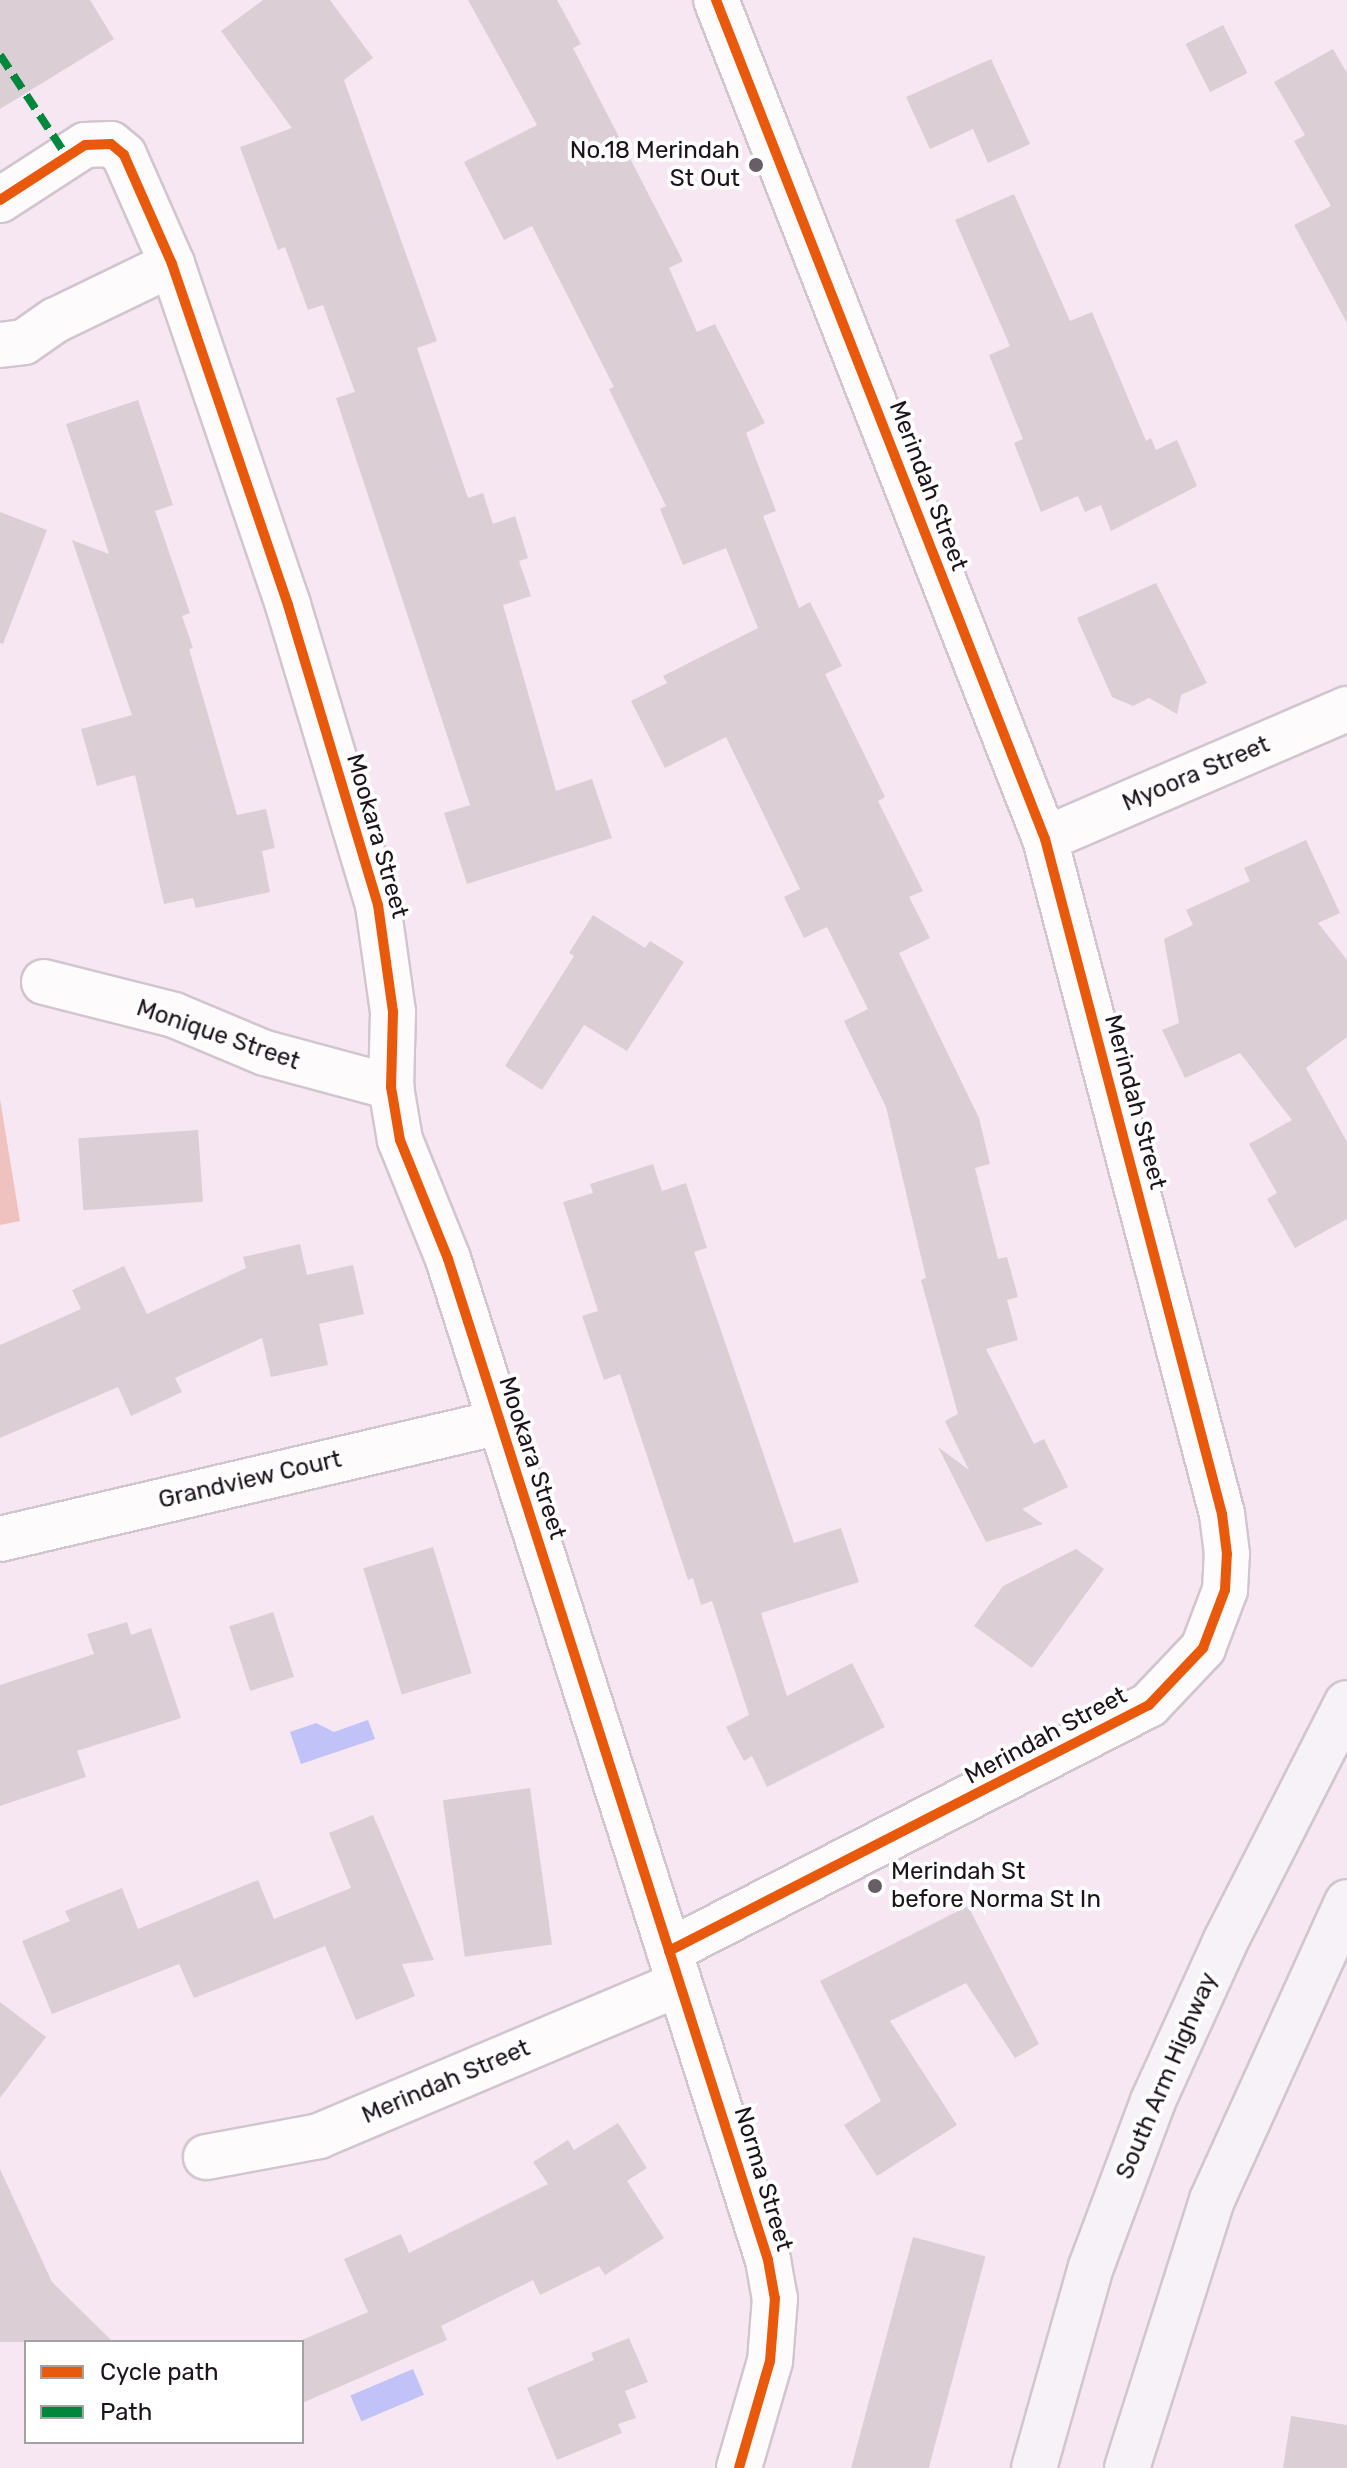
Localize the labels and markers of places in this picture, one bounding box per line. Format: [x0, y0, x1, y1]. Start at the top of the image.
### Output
place label: No.18 Merindah St Out [570, 137, 740, 193]
marker: No.18 Merindah St Out [747, 156, 765, 174]
place label: Merindah St before Norma St In [891, 1858, 1101, 1914]
marker: Merindah St before Norma St In [866, 1877, 884, 1895]

